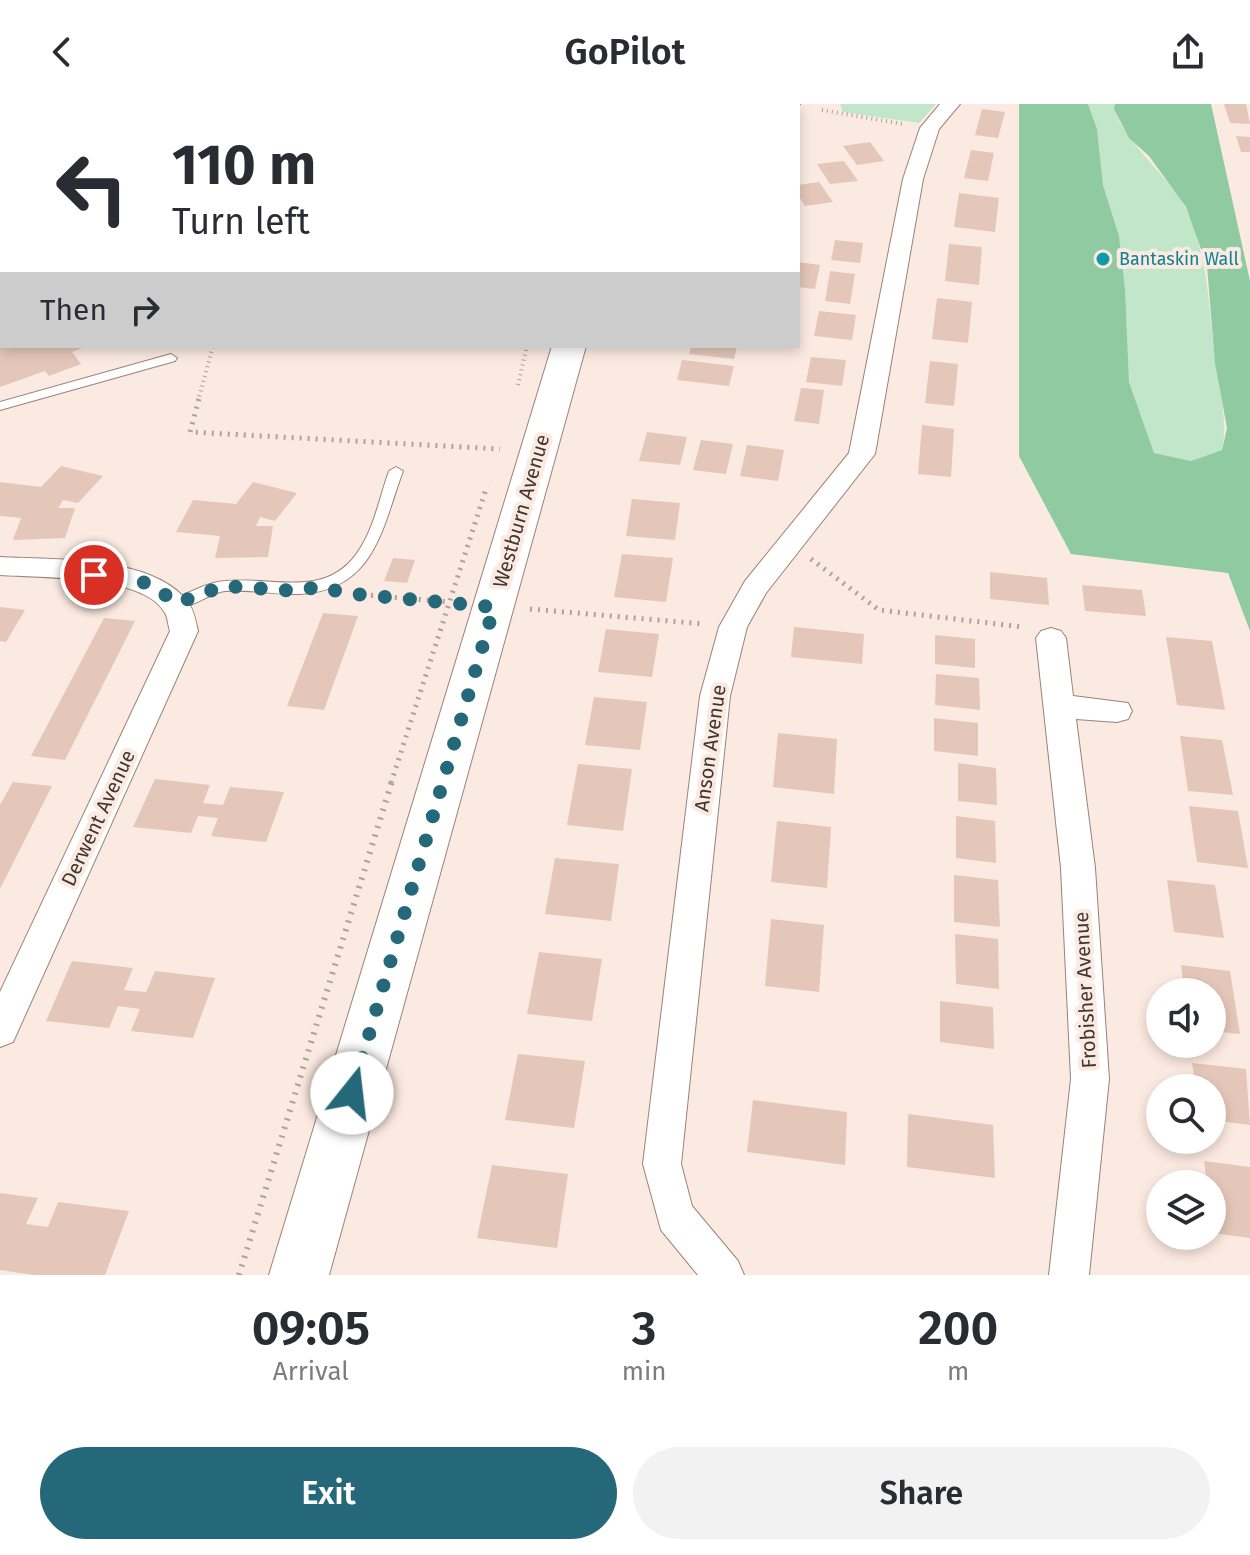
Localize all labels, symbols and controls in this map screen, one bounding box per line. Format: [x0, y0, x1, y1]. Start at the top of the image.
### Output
icon: back [40, 30, 84, 74]
text: GoPilot [565, 30, 685, 74]
icon: share [1166, 30, 1210, 74]
text: 110 m [172, 132, 316, 199]
icon: left [40, 136, 144, 240]
text: Turn left [172, 200, 310, 244]
place label: Bantaskin Wall [1119, 248, 1239, 270]
marker: Bantaskin Wall [1094, 250, 1112, 268]
icon: right [123, 288, 167, 332]
text: Then [40, 292, 107, 328]
street label: Westburn Avenue [488, 432, 554, 590]
pin [60, 541, 128, 609]
icon: arrive [72, 553, 116, 597]
street label: Anson Avenue [689, 683, 731, 813]
street label: Derwent Avenue [56, 746, 140, 890]
street label: Frobisher Avenue [1069, 911, 1101, 1069]
map controls [1146, 978, 1226, 1250]
button: sound [1146, 978, 1226, 1058]
position arrow [310, 1051, 394, 1135]
button: search [1146, 1074, 1226, 1154]
button: layers [1146, 1170, 1226, 1250]
text: 09:05 [252, 1299, 370, 1357]
text: 3 [632, 1299, 656, 1357]
text: 200 [918, 1299, 998, 1357]
text: Arrival [273, 1356, 349, 1387]
text: min [622, 1356, 667, 1387]
text: m [947, 1356, 969, 1387]
button: Exit [40, 1447, 617, 1539]
button: Share [633, 1447, 1210, 1539]

